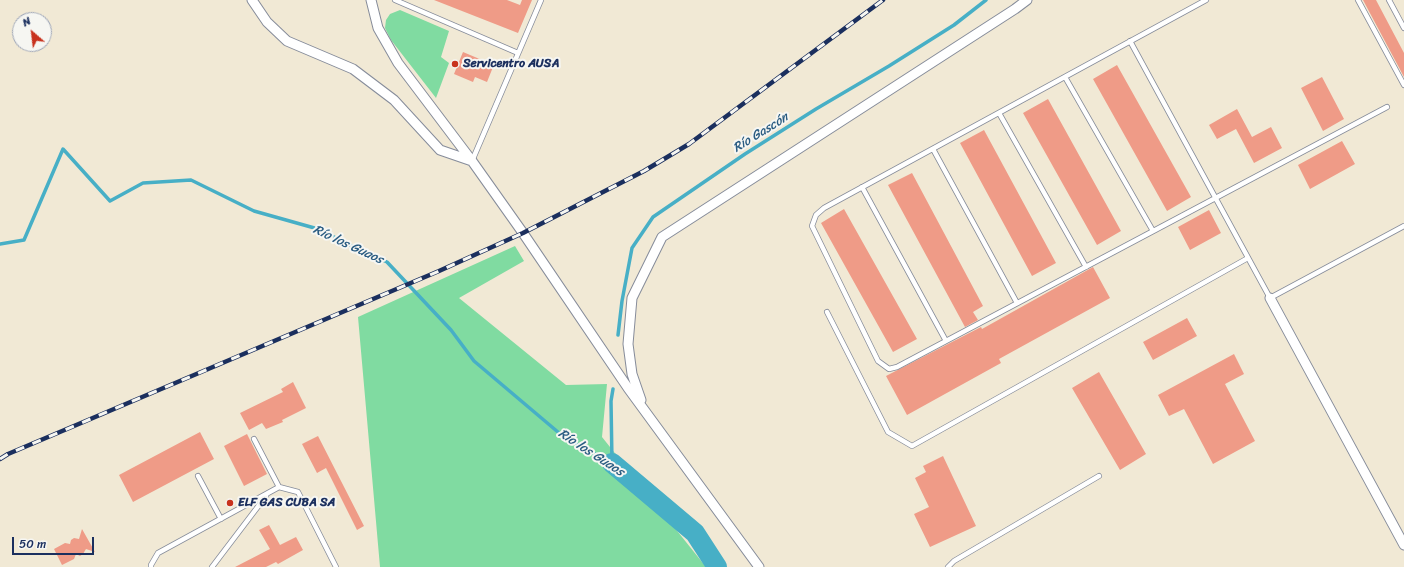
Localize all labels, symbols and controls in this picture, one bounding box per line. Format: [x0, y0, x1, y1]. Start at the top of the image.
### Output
north arrow [12, 12, 52, 52]
text: N [19, 12, 34, 32]
place label: Servicentro AUSA [463, 57, 559, 71]
marker: Servicentro AUSA [450, 59, 460, 69]
water label: Río Gascón [730, 110, 792, 156]
water label: Río los Guaos [311, 222, 385, 268]
water label: Río los Guaos [555, 426, 627, 480]
place label: ELF GAS CUBA SA [238, 496, 335, 510]
marker: ELF GAS CUBA SA [225, 498, 235, 508]
scale bar [14, 529, 96, 555]
text: 50 m [19, 533, 46, 555]

